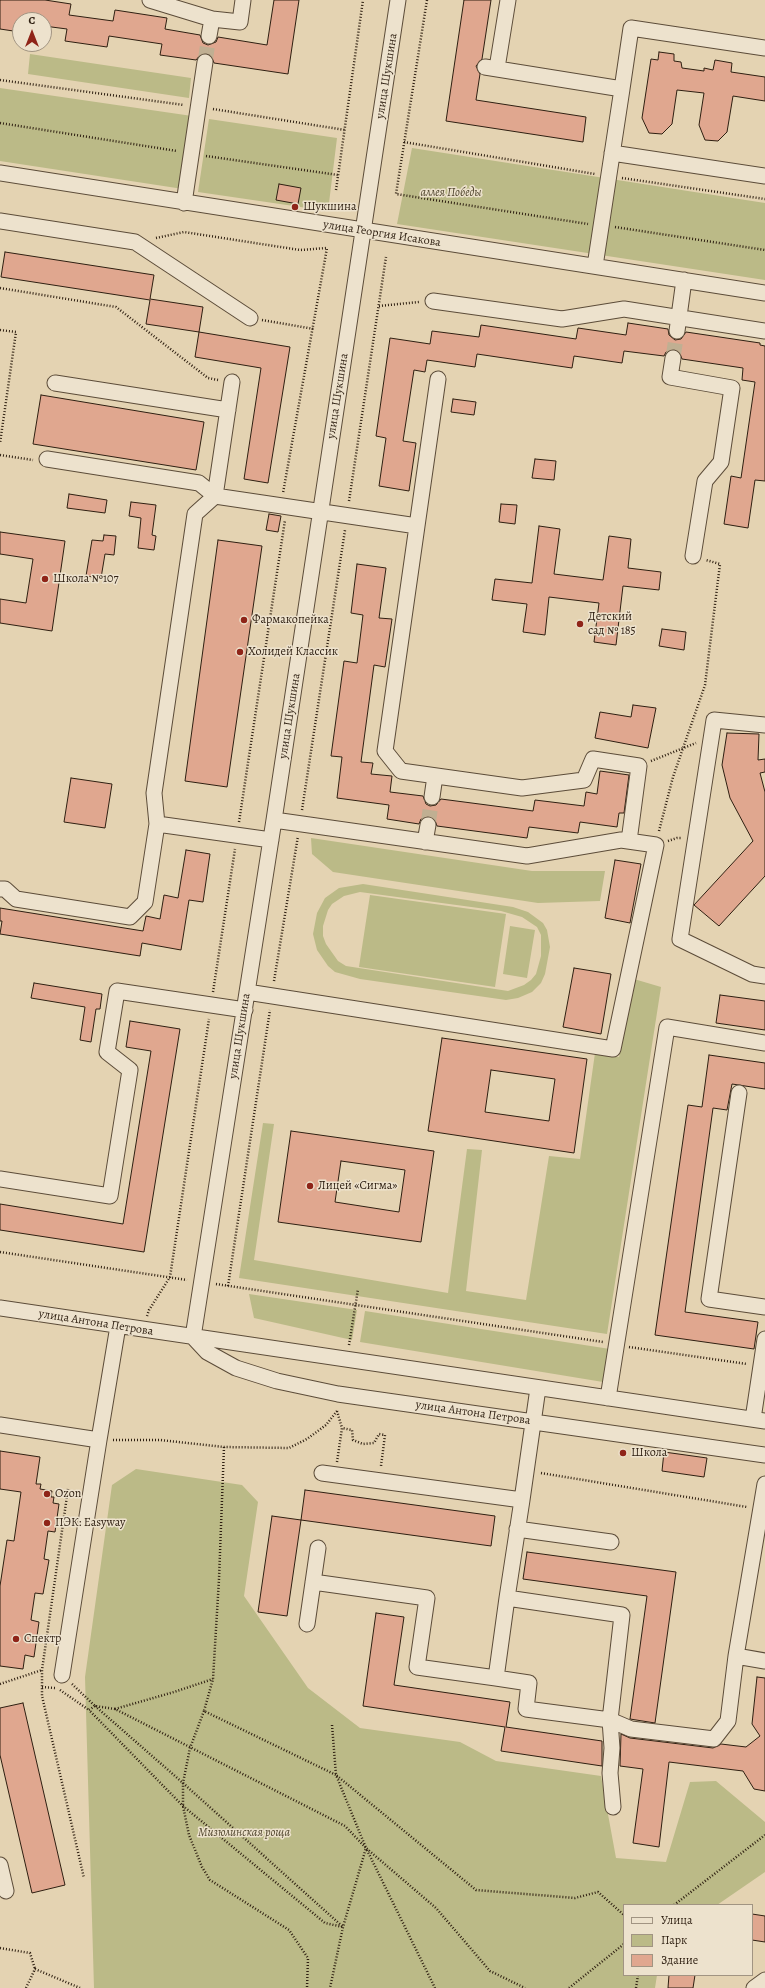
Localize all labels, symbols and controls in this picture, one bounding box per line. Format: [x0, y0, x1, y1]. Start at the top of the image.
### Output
north arrow [12, 12, 52, 52]
text: С [29, 13, 35, 28]
street label: улица Шукшина [373, 32, 401, 120]
park label: аллея Победы [420, 186, 482, 200]
place label: Шукшина [303, 200, 356, 214]
marker: Шукшина [290, 202, 300, 212]
street label: улица Георгия Исакова [322, 218, 442, 250]
street label: улица Шукшина [324, 352, 352, 440]
place label: Школа №107 [53, 572, 119, 586]
marker: Школа №107 [40, 574, 50, 584]
place label: Детский сад № 185 [588, 610, 636, 638]
place label: Фармакопейка [252, 613, 329, 627]
marker: Фармакопейка [239, 615, 249, 625]
marker: Детский сад № 185 [575, 619, 585, 629]
place label: Холидей Классик [248, 645, 338, 659]
marker: Холидей Классик [235, 647, 245, 657]
street label: улица Шукшина [276, 672, 304, 760]
street label: улица Шукшина [226, 992, 254, 1080]
place label: Лицей «Сигма» [318, 1179, 397, 1193]
marker: Лицей «Сигма» [305, 1181, 315, 1191]
street label: улица Антона Петрова [38, 1307, 154, 1339]
street label: улица Антона Петрова [415, 1398, 531, 1428]
place label: Школа [631, 1446, 667, 1460]
marker: Школа [618, 1448, 628, 1458]
place label: Ozon [55, 1487, 81, 1501]
marker: Ozon [42, 1489, 52, 1499]
place label: ПЭК: Easyway [55, 1516, 125, 1530]
marker: ПЭК: Easyway [42, 1518, 52, 1528]
place label: Спектр [24, 1632, 61, 1646]
marker: Спектр [11, 1634, 21, 1644]
park label: Мизюлинская роща [198, 1826, 290, 1840]
legend [623, 1904, 753, 1976]
text: Улица [661, 1912, 692, 1928]
text: Парк [661, 1932, 687, 1948]
text: Здание [661, 1952, 698, 1968]

